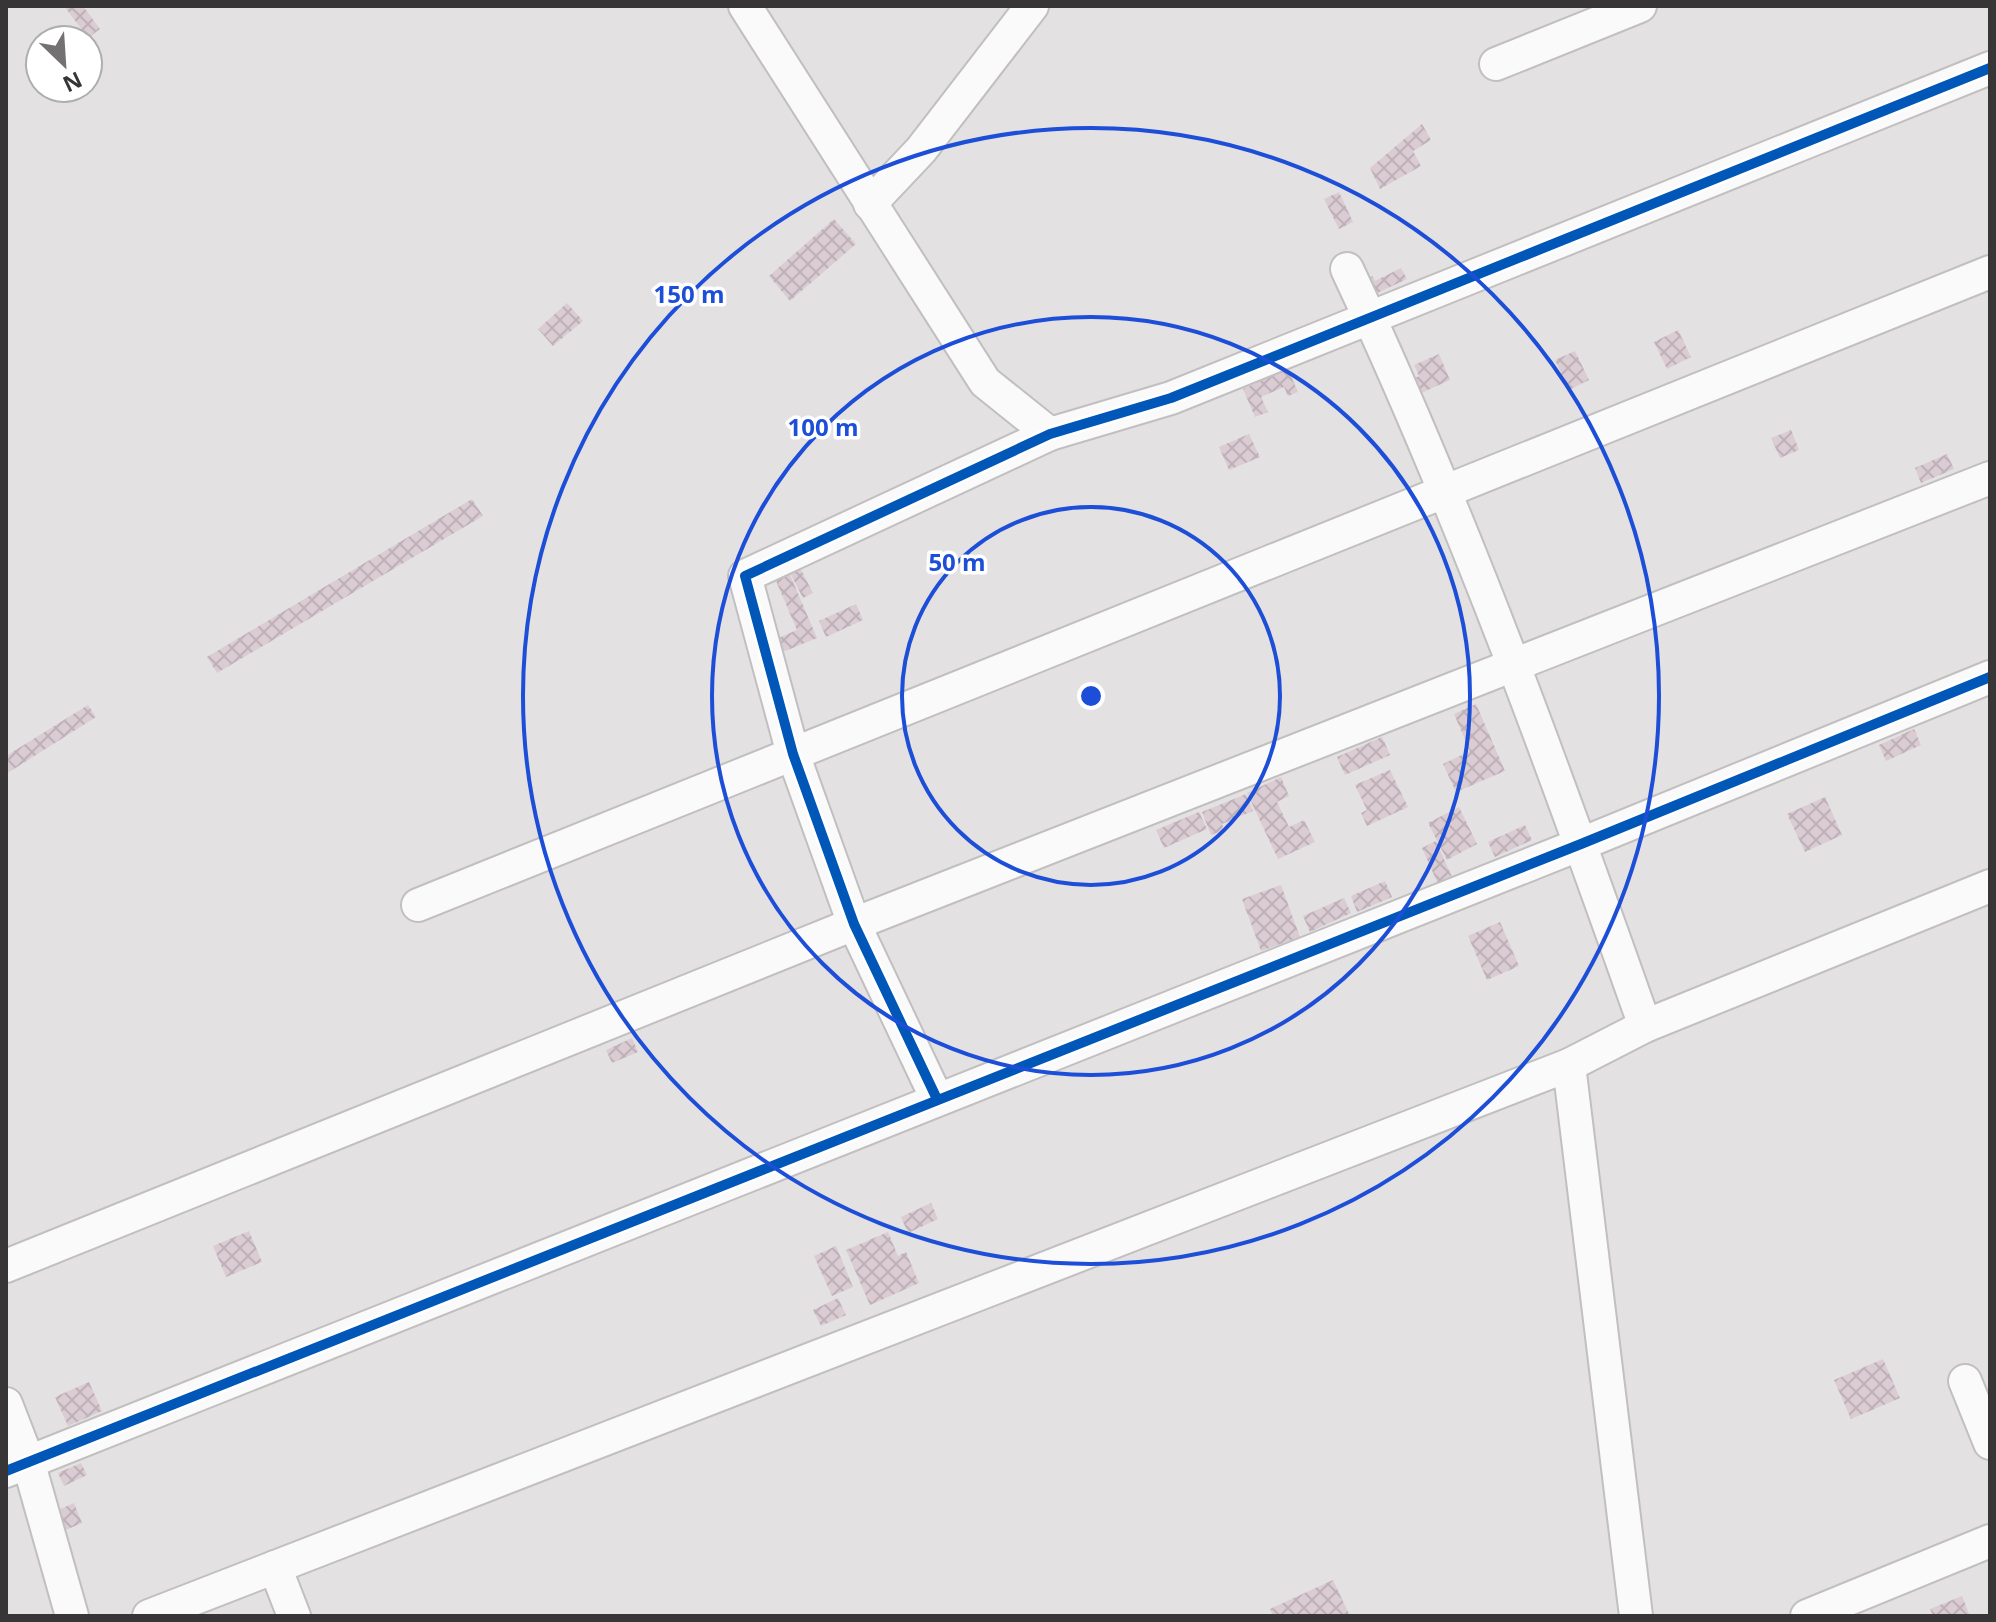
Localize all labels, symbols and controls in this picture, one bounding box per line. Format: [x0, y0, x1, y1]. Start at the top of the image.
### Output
north arrow [24, 24, 104, 104]
text: N [58, 66, 87, 100]
text: 150 m [654, 277, 724, 310]
text: 100 m [788, 410, 858, 443]
text: 50 m [928, 545, 986, 578]
centre of rings [1077, 682, 1105, 710]

